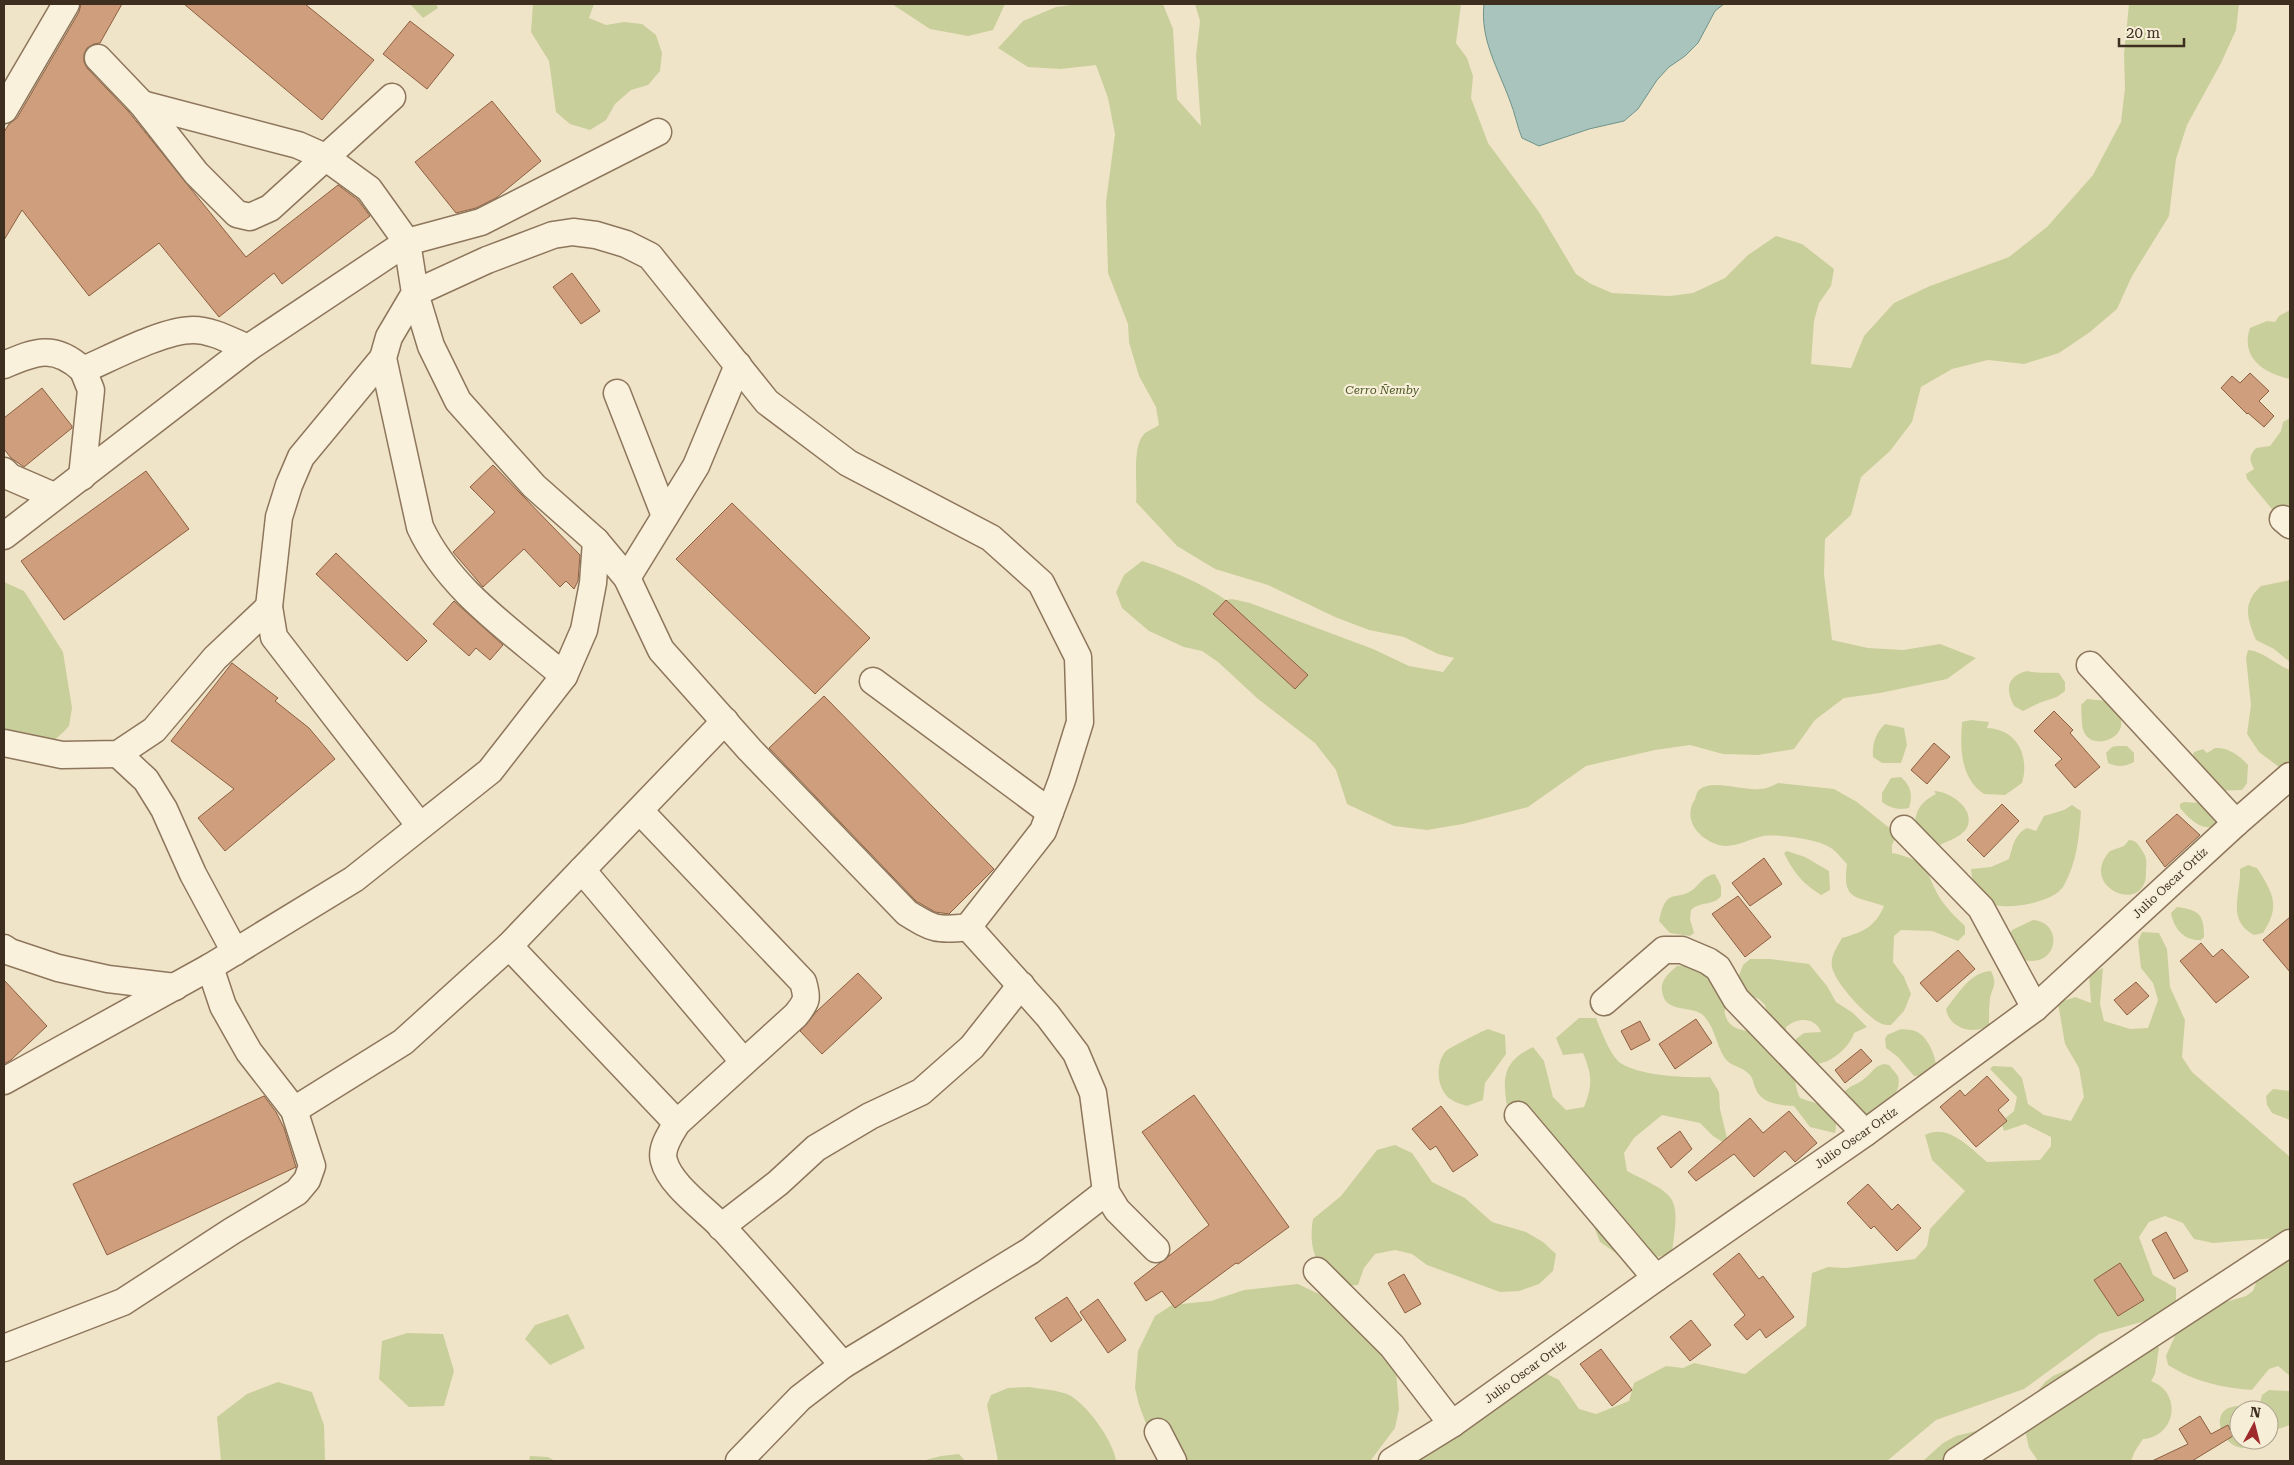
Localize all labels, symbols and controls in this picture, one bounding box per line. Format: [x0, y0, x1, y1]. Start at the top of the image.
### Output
scale bar [2119, 15, 2184, 47]
text: 20 m [2126, 24, 2161, 42]
park label: Cerro Ñemby [1345, 383, 1420, 397]
street label: Julio Oscar Ortíz [2130, 845, 2210, 921]
street label: Julio Oscar Ortíz [1812, 1104, 1900, 1172]
street label: Julio Oscar Ortíz [1482, 1338, 1569, 1406]
north arrow [2229, 1400, 2279, 1450]
text: N [2249, 1403, 2262, 1421]

